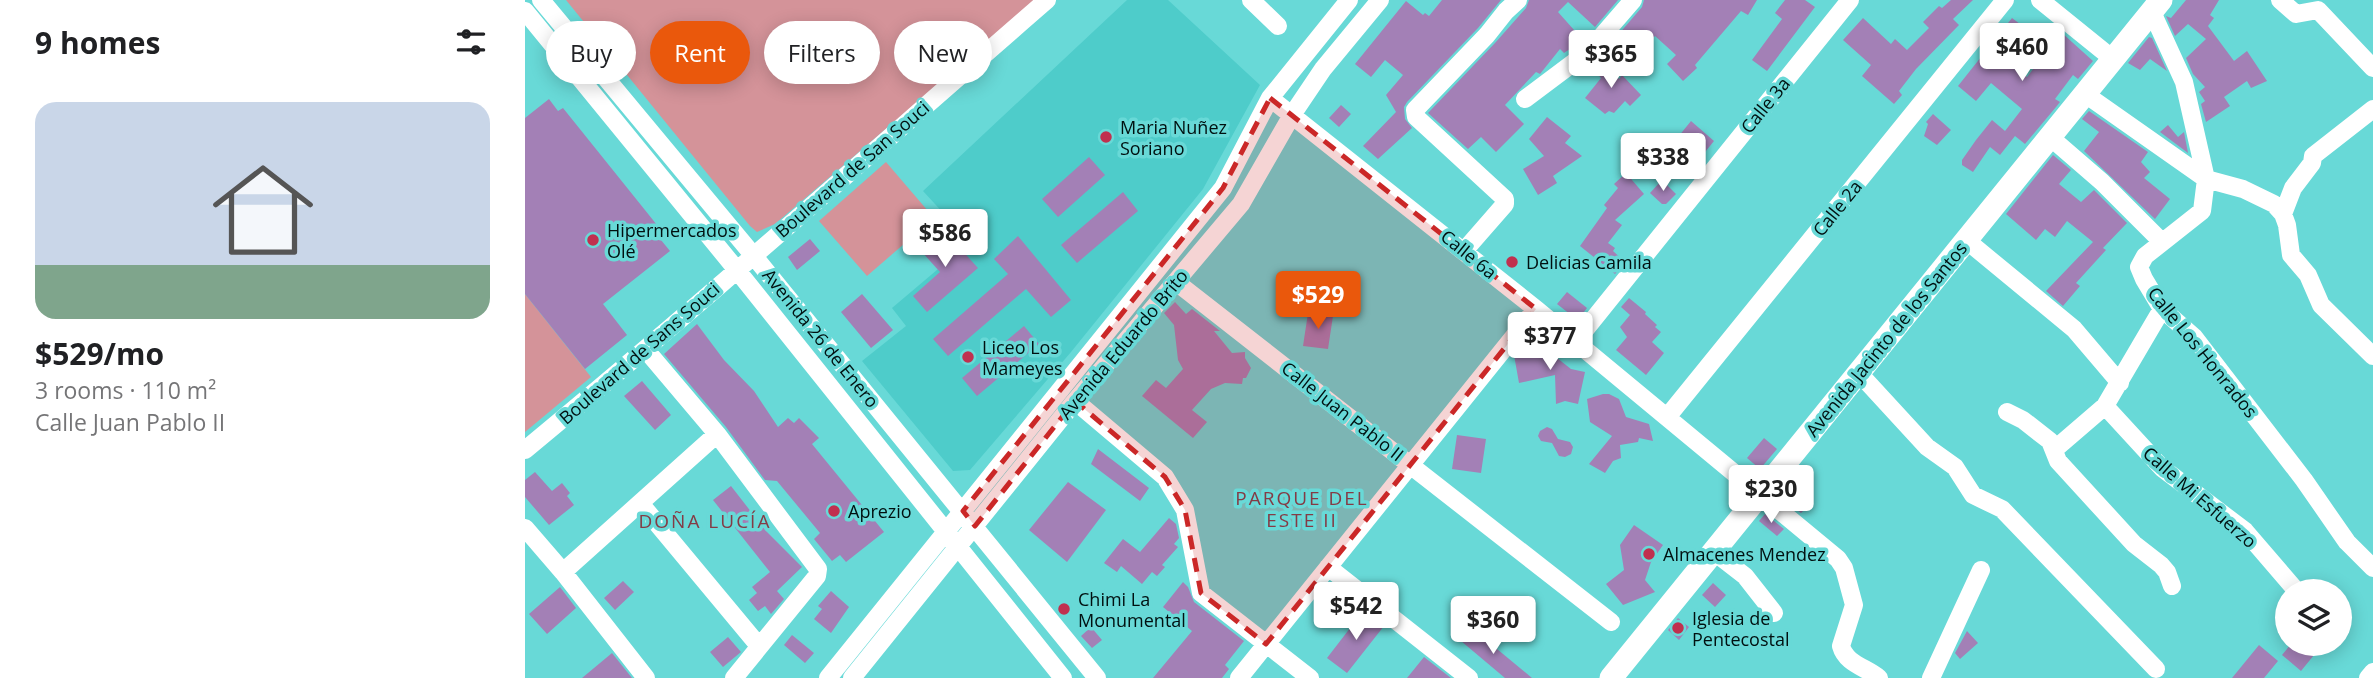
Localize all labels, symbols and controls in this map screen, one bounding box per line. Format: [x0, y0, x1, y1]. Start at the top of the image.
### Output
chip: Buy [546, 21, 636, 84]
chip: Rent [650, 21, 750, 84]
chip: Filters [764, 21, 880, 84]
chip: New [894, 21, 992, 84]
text: 9 homes [35, 22, 160, 63]
icon: filters [452, 23, 490, 61]
pin: $460 [1981, 24, 2063, 83]
text: $460 [1996, 30, 2048, 62]
pin: $365 [1570, 31, 1652, 90]
text: $365 [1585, 37, 1637, 69]
street label: Calle 3a [1735, 72, 1795, 138]
street label: Boulevard de San Souci [770, 95, 934, 243]
place label: Maria Nuñez Soriano [1120, 115, 1227, 160]
marker: Maria Nuñez Soriano [1098, 129, 1114, 145]
pin: $338 [1622, 134, 1704, 193]
text: $338 [1637, 140, 1689, 172]
icon: home [200, 147, 326, 273]
street label: Calle 2a [1807, 175, 1867, 241]
pin: $586 [904, 210, 986, 269]
text: $586 [919, 216, 971, 248]
place label: Hipermercados Olé [607, 218, 736, 263]
street label: Calle 6a [1436, 224, 1502, 284]
marker: Hipermercados Olé [585, 232, 601, 248]
street label: Avenida Jacinto de los Santos [1800, 237, 1972, 441]
place label: Delicias Camila [1526, 250, 1652, 274]
marker: Delicias Camila [1504, 254, 1520, 270]
street label: Avenida 26 de Enero [758, 264, 884, 412]
street label: Avenida Eduardo Brito [1053, 264, 1193, 424]
pin: $529 [1277, 272, 1359, 331]
street label: Boulevard de Sans Souci [554, 277, 724, 429]
text: $529 [1292, 278, 1344, 310]
street label: Calle Los Honrados [2143, 282, 2263, 422]
pin: $377 [1509, 312, 1591, 372]
text: $377 [1524, 319, 1576, 351]
text: $529/mo [35, 333, 164, 374]
place label: Liceo Los Mameyes [982, 335, 1063, 380]
marker: Liceo Los Mameyes [960, 349, 976, 365]
street label: Calle Juan Pablo II [1277, 356, 1409, 466]
text: 3 rooms · 110 m² [35, 374, 216, 406]
text: Calle Juan Pablo II [35, 406, 225, 438]
street label: Calle Mi Esfuerzo [2138, 441, 2262, 553]
pin: $230 [1730, 466, 1812, 525]
text: $230 [1745, 472, 1797, 504]
district label: PARQUE DEL ESTE II [1235, 485, 1369, 533]
place label: Aprezio [848, 499, 912, 523]
marker: Aprezio [826, 503, 842, 519]
district label: DOÑA LUCÍA [639, 508, 771, 534]
place label: Almacenes Mendez [1663, 542, 1826, 566]
marker: Almacenes Mendez [1641, 546, 1657, 562]
map controls [2275, 579, 2352, 656]
button: layers [2275, 579, 2352, 656]
pin: $542 [1315, 582, 1397, 642]
place label: Chimi La Monumental [1078, 587, 1186, 632]
text: $542 [1330, 589, 1382, 621]
pin: $360 [1452, 596, 1534, 656]
marker: Chimi La Monumental [1056, 601, 1072, 617]
text: $360 [1467, 603, 1519, 635]
place label: Iglesia de Pentecostal [1692, 606, 1790, 651]
marker: Iglesia de Pentecostal [1670, 620, 1686, 636]

